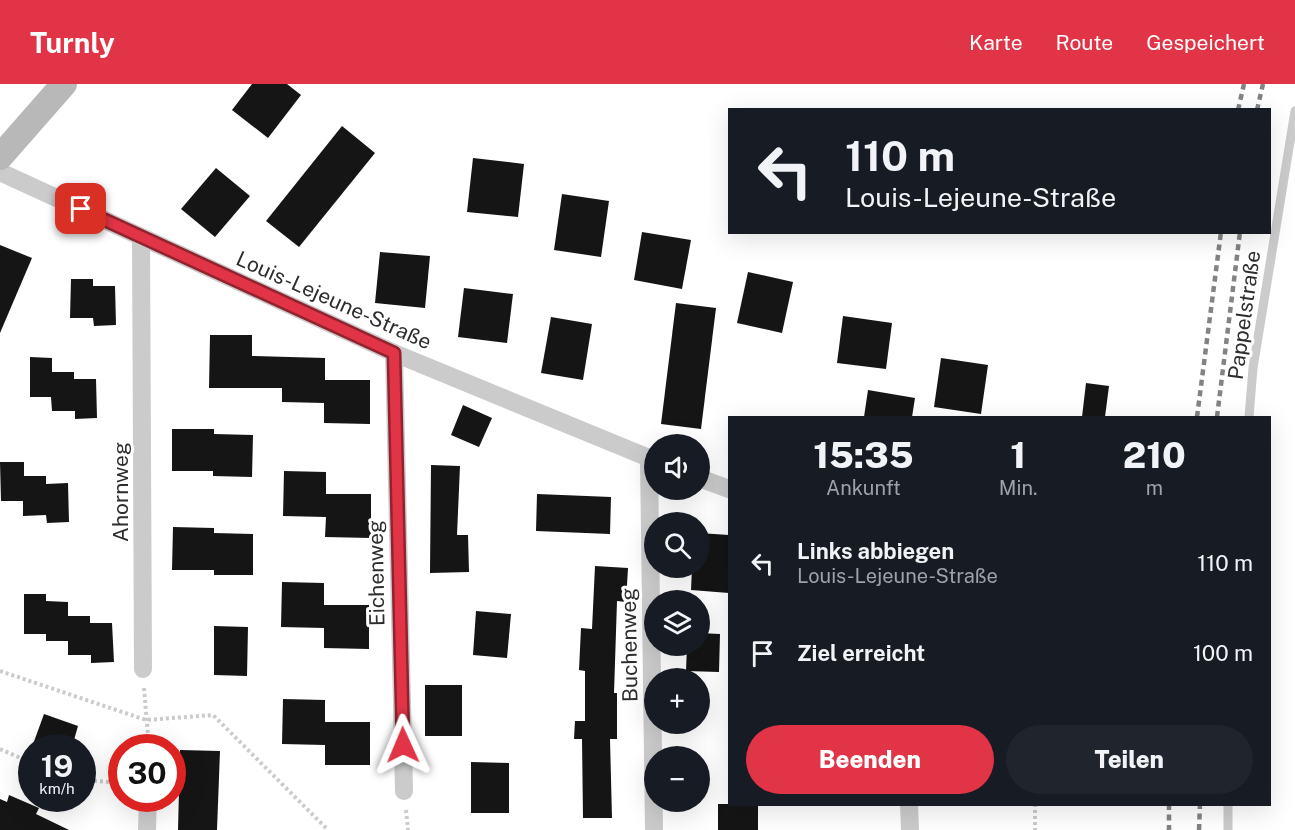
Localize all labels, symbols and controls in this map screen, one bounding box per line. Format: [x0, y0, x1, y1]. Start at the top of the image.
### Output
text: Turnly [30, 26, 115, 59]
text: Karte [969, 30, 1023, 55]
text: Route [1056, 30, 1113, 55]
text: Gespeichert [1146, 30, 1265, 55]
text: 110 m [845, 131, 955, 180]
icon: left [746, 132, 824, 210]
text: Louis-Lejeune-Straße [845, 181, 1116, 213]
pin [55, 183, 106, 234]
icon: arrive [64, 192, 97, 225]
street label: Louis-Lejeune-Straße [233, 246, 435, 354]
street label: Pappelstraße [1223, 249, 1265, 381]
map controls [644, 434, 710, 812]
button: sound [644, 434, 710, 500]
text: 15:35 [813, 434, 914, 476]
text: 1 [1010, 434, 1026, 476]
text: 210 [1123, 434, 1186, 476]
street label: Ahornweg [108, 442, 133, 542]
text: Ankunft [826, 476, 901, 500]
text: Min. [999, 476, 1038, 500]
text: m [1146, 476, 1163, 500]
button: search [644, 512, 710, 578]
street label: Eichenweg [363, 520, 389, 626]
text: Links abbiegen [797, 538, 954, 564]
icon: left [746, 547, 779, 580]
text: 110 m [1197, 550, 1253, 576]
text: Louis-Lejeune-Straße [797, 564, 998, 588]
street label: Buchenweg [616, 588, 642, 702]
button: layers [644, 590, 710, 656]
icon: arrive [746, 637, 779, 670]
text: Ziel erreicht [797, 640, 925, 666]
text: 100 m [1193, 640, 1253, 666]
button: + [644, 668, 710, 734]
position arrow [371, 713, 435, 777]
button: Beenden [746, 725, 994, 794]
button: Teilen [1006, 725, 1253, 794]
speed limit sign: 30 [108, 734, 186, 812]
button: − [644, 746, 710, 812]
text: 19 [41, 748, 73, 784]
text: km/h [39, 780, 75, 797]

